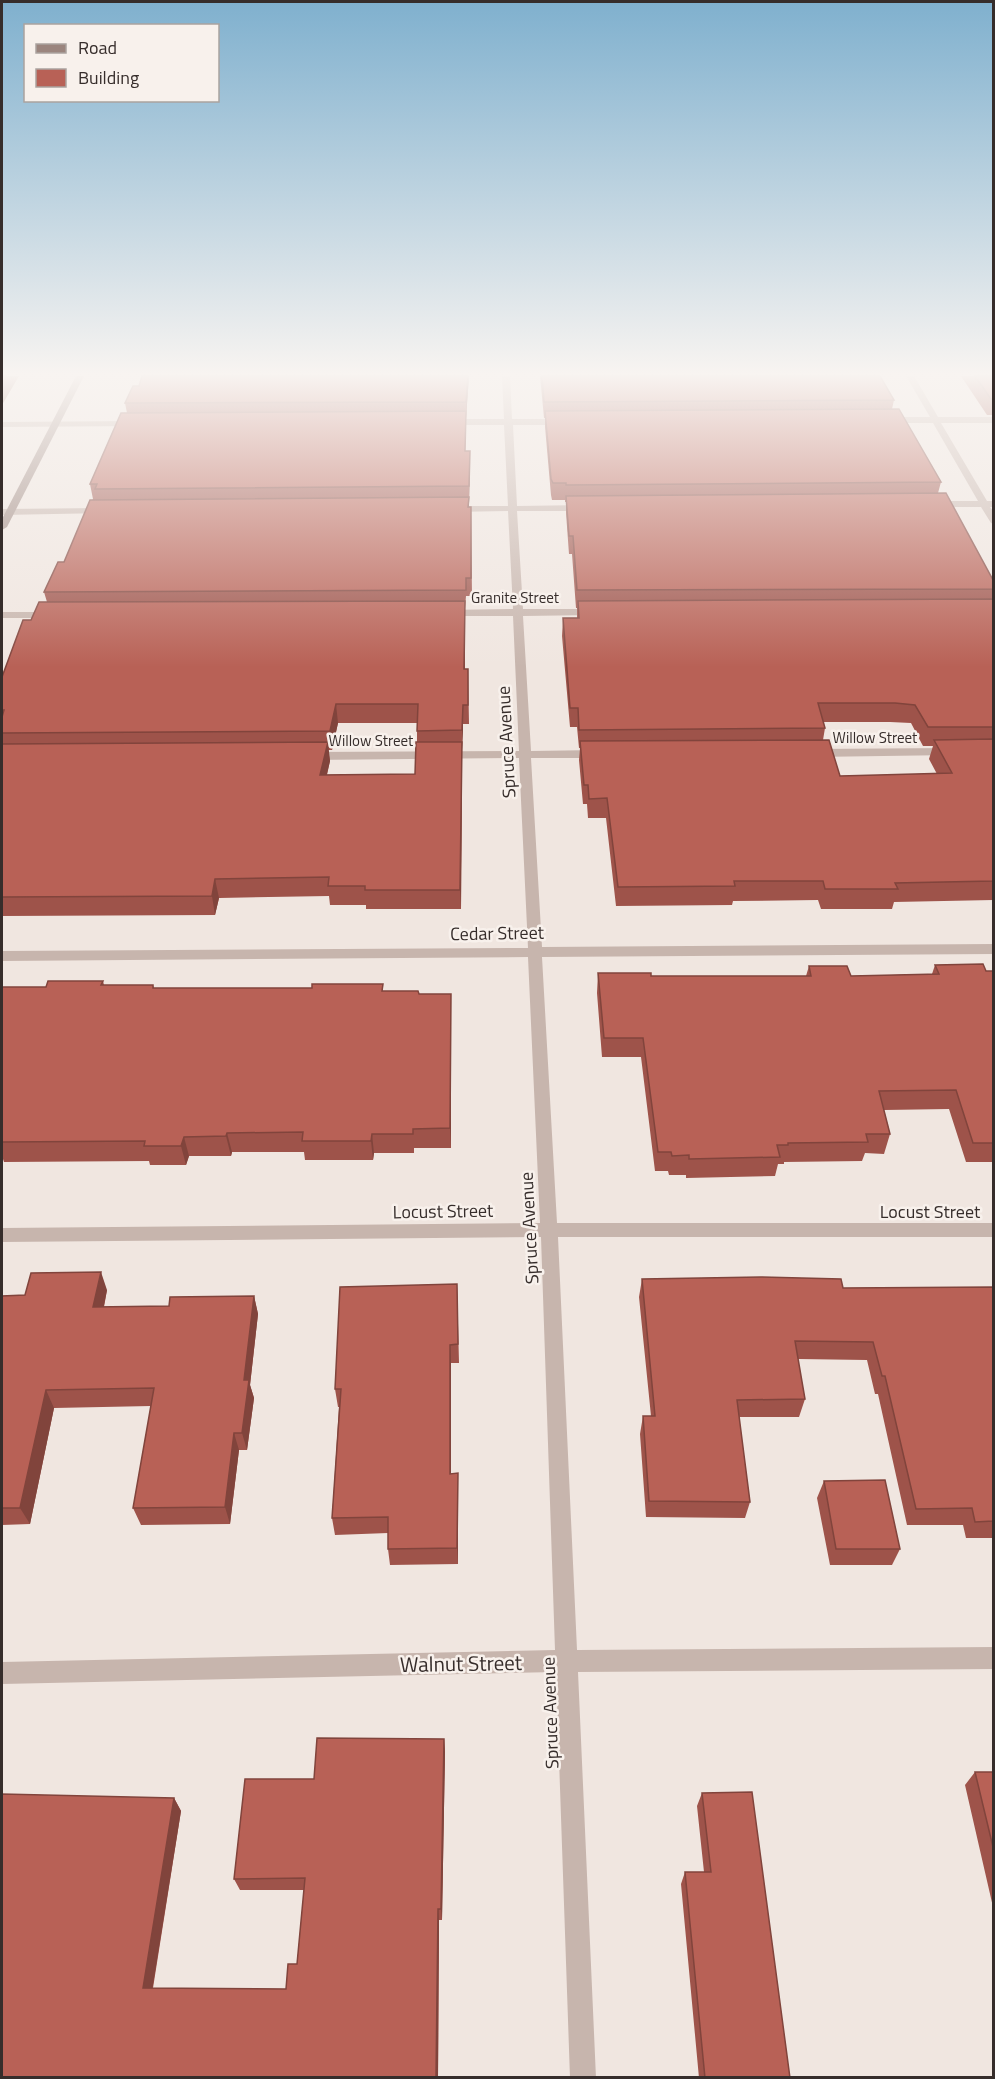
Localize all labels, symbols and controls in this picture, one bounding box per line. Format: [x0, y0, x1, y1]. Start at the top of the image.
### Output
legend [24, 24, 219, 102]
text: Road [78, 34, 117, 61]
text: Building [78, 64, 139, 91]
street label: Granite Street [471, 586, 560, 609]
street label: Spruce Avenue [490, 685, 522, 799]
street label: Willow Street [833, 726, 918, 749]
street label: Willow Street [329, 729, 414, 752]
street label: Cedar Street [450, 919, 545, 947]
street label: Spruce Avenue [513, 1171, 545, 1285]
street label: Locust Street [393, 1197, 494, 1225]
street label: Locust Street [880, 1198, 981, 1225]
street label: Walnut Street [400, 1646, 523, 1680]
street label: Spruce Avenue [535, 1657, 565, 1769]

